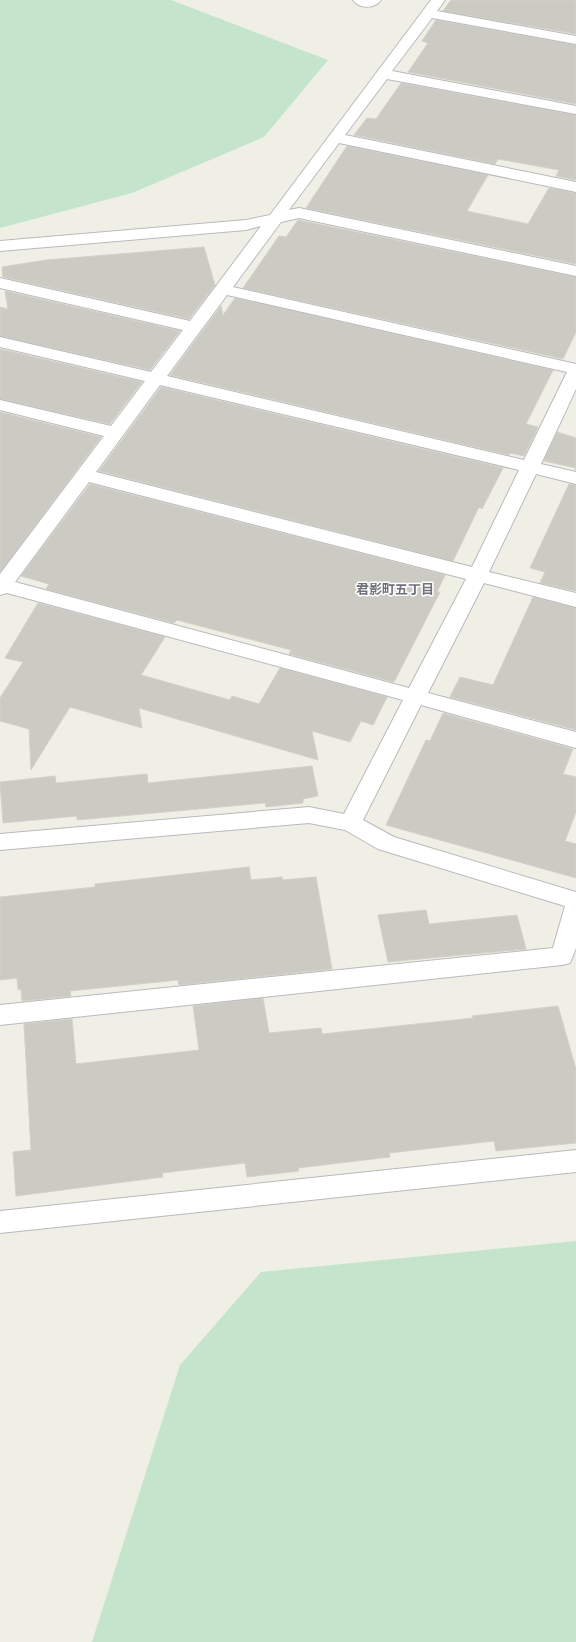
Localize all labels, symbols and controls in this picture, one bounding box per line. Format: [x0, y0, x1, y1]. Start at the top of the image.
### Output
district label: 君影町五丁目 [356, 581, 434, 598]

